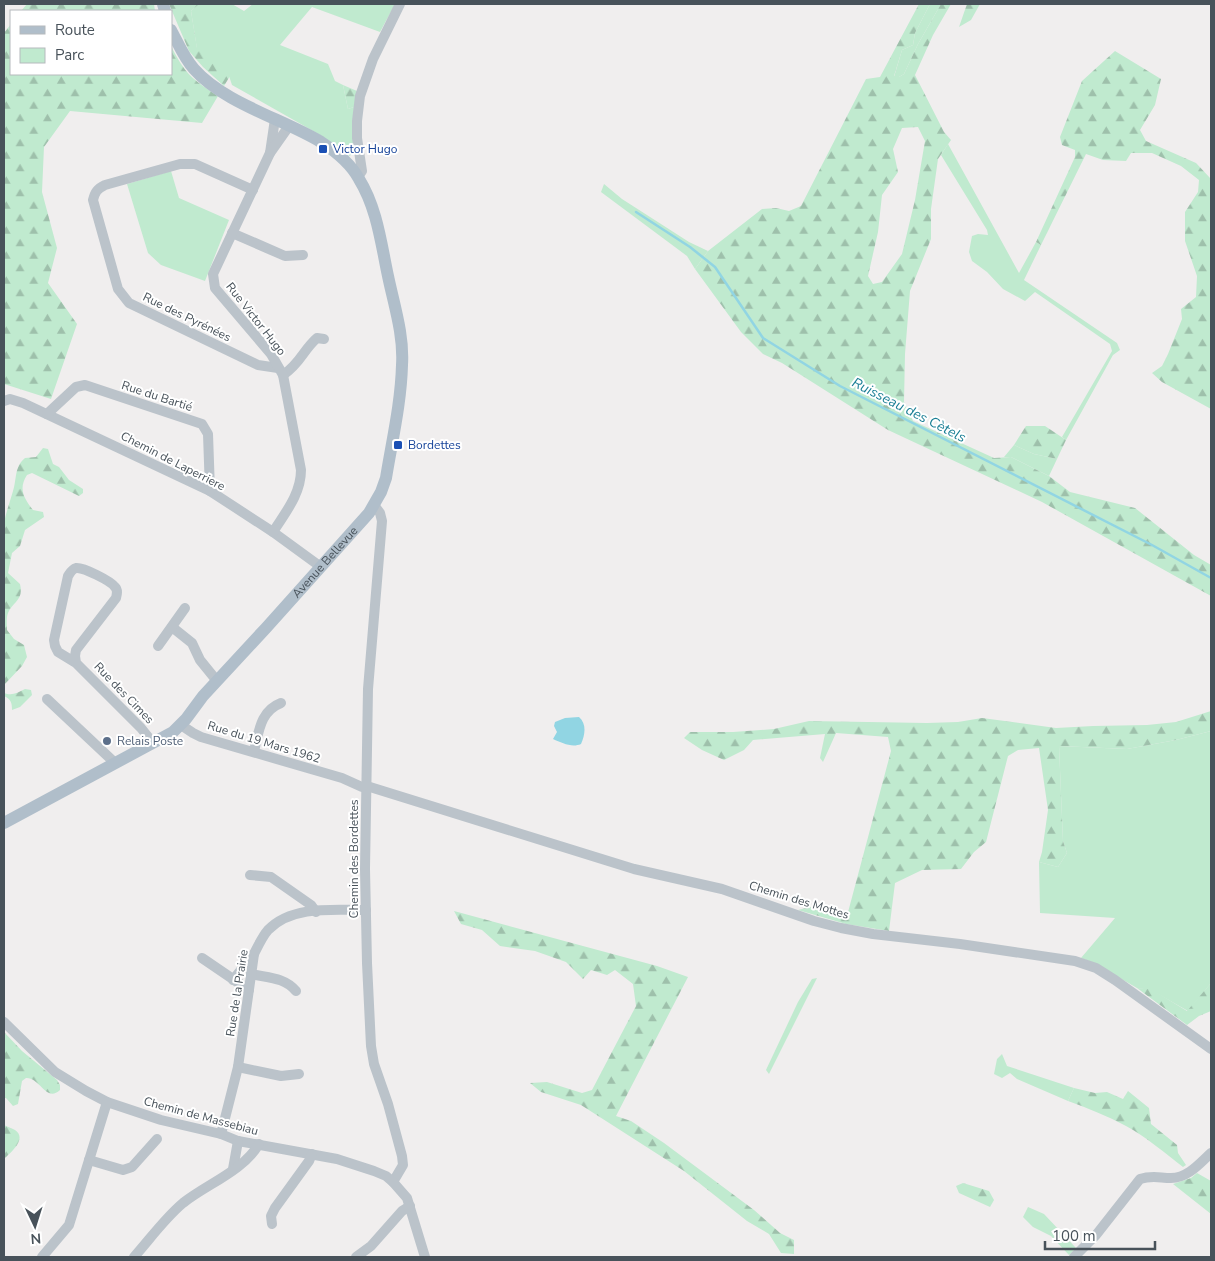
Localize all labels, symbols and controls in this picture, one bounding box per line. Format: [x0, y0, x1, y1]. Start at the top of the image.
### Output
legend [10, 10, 172, 75]
text: Route [55, 20, 95, 40]
text: Parc [55, 45, 84, 65]
place label: Victor Hugo [332, 141, 398, 157]
marker: Victor Hugo [317, 143, 329, 155]
street label: Rue Victor Hugo [222, 279, 290, 359]
street label: Rue des Pyrénées [140, 289, 234, 345]
water label: Ruisseau des Cètels [849, 373, 970, 447]
street label: Rue du Bartié [120, 377, 194, 415]
street label: Chemin de Laperriere [118, 428, 228, 494]
place label: Bordettes [408, 437, 461, 453]
marker: Bordettes [392, 439, 404, 451]
street label: Avenue Bellevue [289, 523, 361, 601]
street label: Rue des Cimes [91, 659, 158, 727]
street label: Rue du 19 Mars 1962 [206, 717, 322, 767]
place label: Relais Poste [117, 733, 183, 749]
marker: Relais Poste [101, 735, 113, 747]
street label: Chemin des Bordettes [346, 799, 362, 919]
street label: Chemin des Mottes [747, 877, 851, 923]
street label: Rue de la Prairie [222, 948, 252, 1038]
street label: Chemin de Massebiau [142, 1093, 260, 1139]
north arrow [10, 1201, 60, 1251]
scale bar [1045, 1218, 1155, 1250]
text: 100 m [1052, 1226, 1096, 1246]
text: N [30, 1229, 42, 1248]

